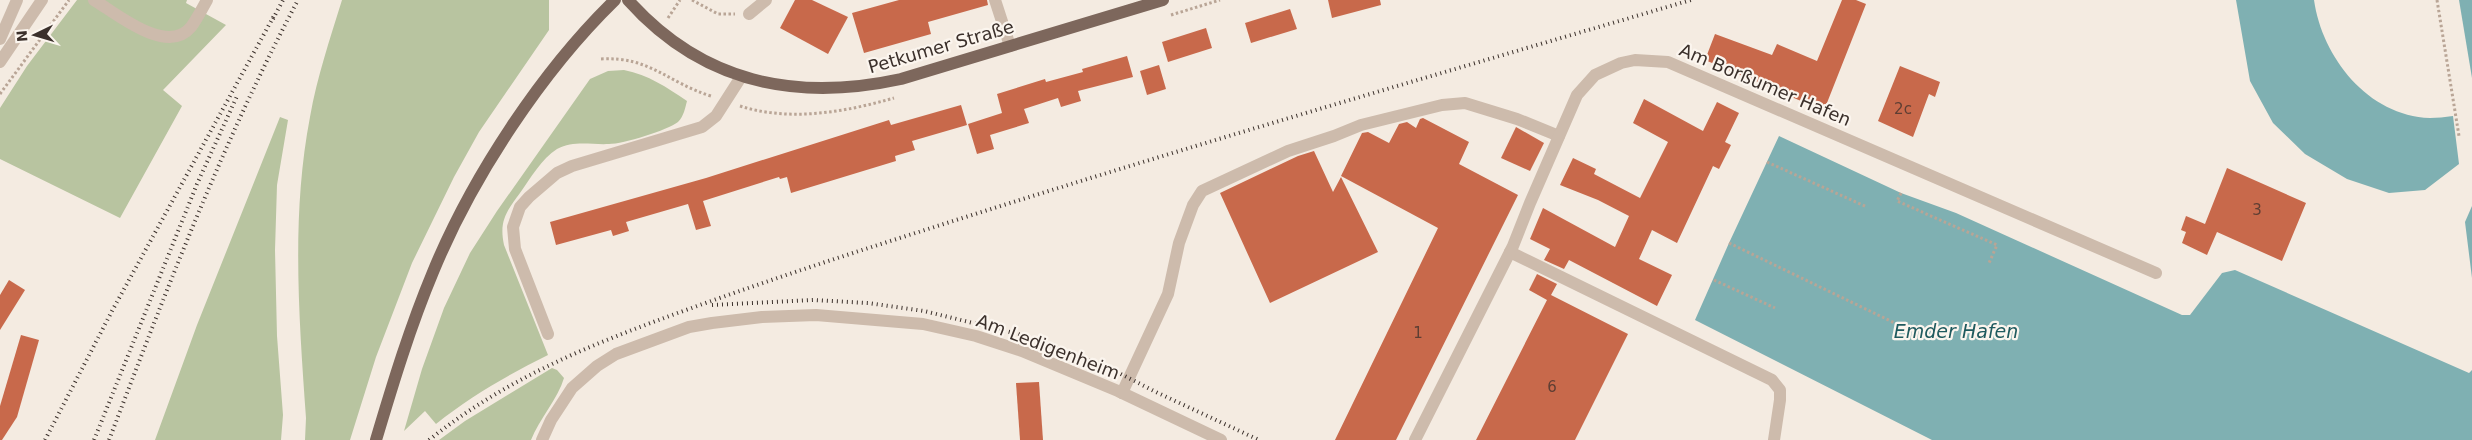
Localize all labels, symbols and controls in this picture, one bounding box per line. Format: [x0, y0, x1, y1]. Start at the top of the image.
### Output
north arrow [10, 10, 60, 60]
street label: Petkumer Straße [866, 16, 1016, 77]
text: N [14, 30, 31, 43]
street label: Am Borßumer Hafen [1676, 39, 1854, 130]
house number: 2c [1894, 100, 1912, 118]
house number: 3 [2252, 201, 2262, 219]
street label: Am Ledigenheim [974, 310, 1123, 384]
water label: Emder Hafen [1894, 320, 2018, 342]
house number: 1 [1413, 324, 1423, 342]
house number: 6 [1547, 378, 1557, 396]

